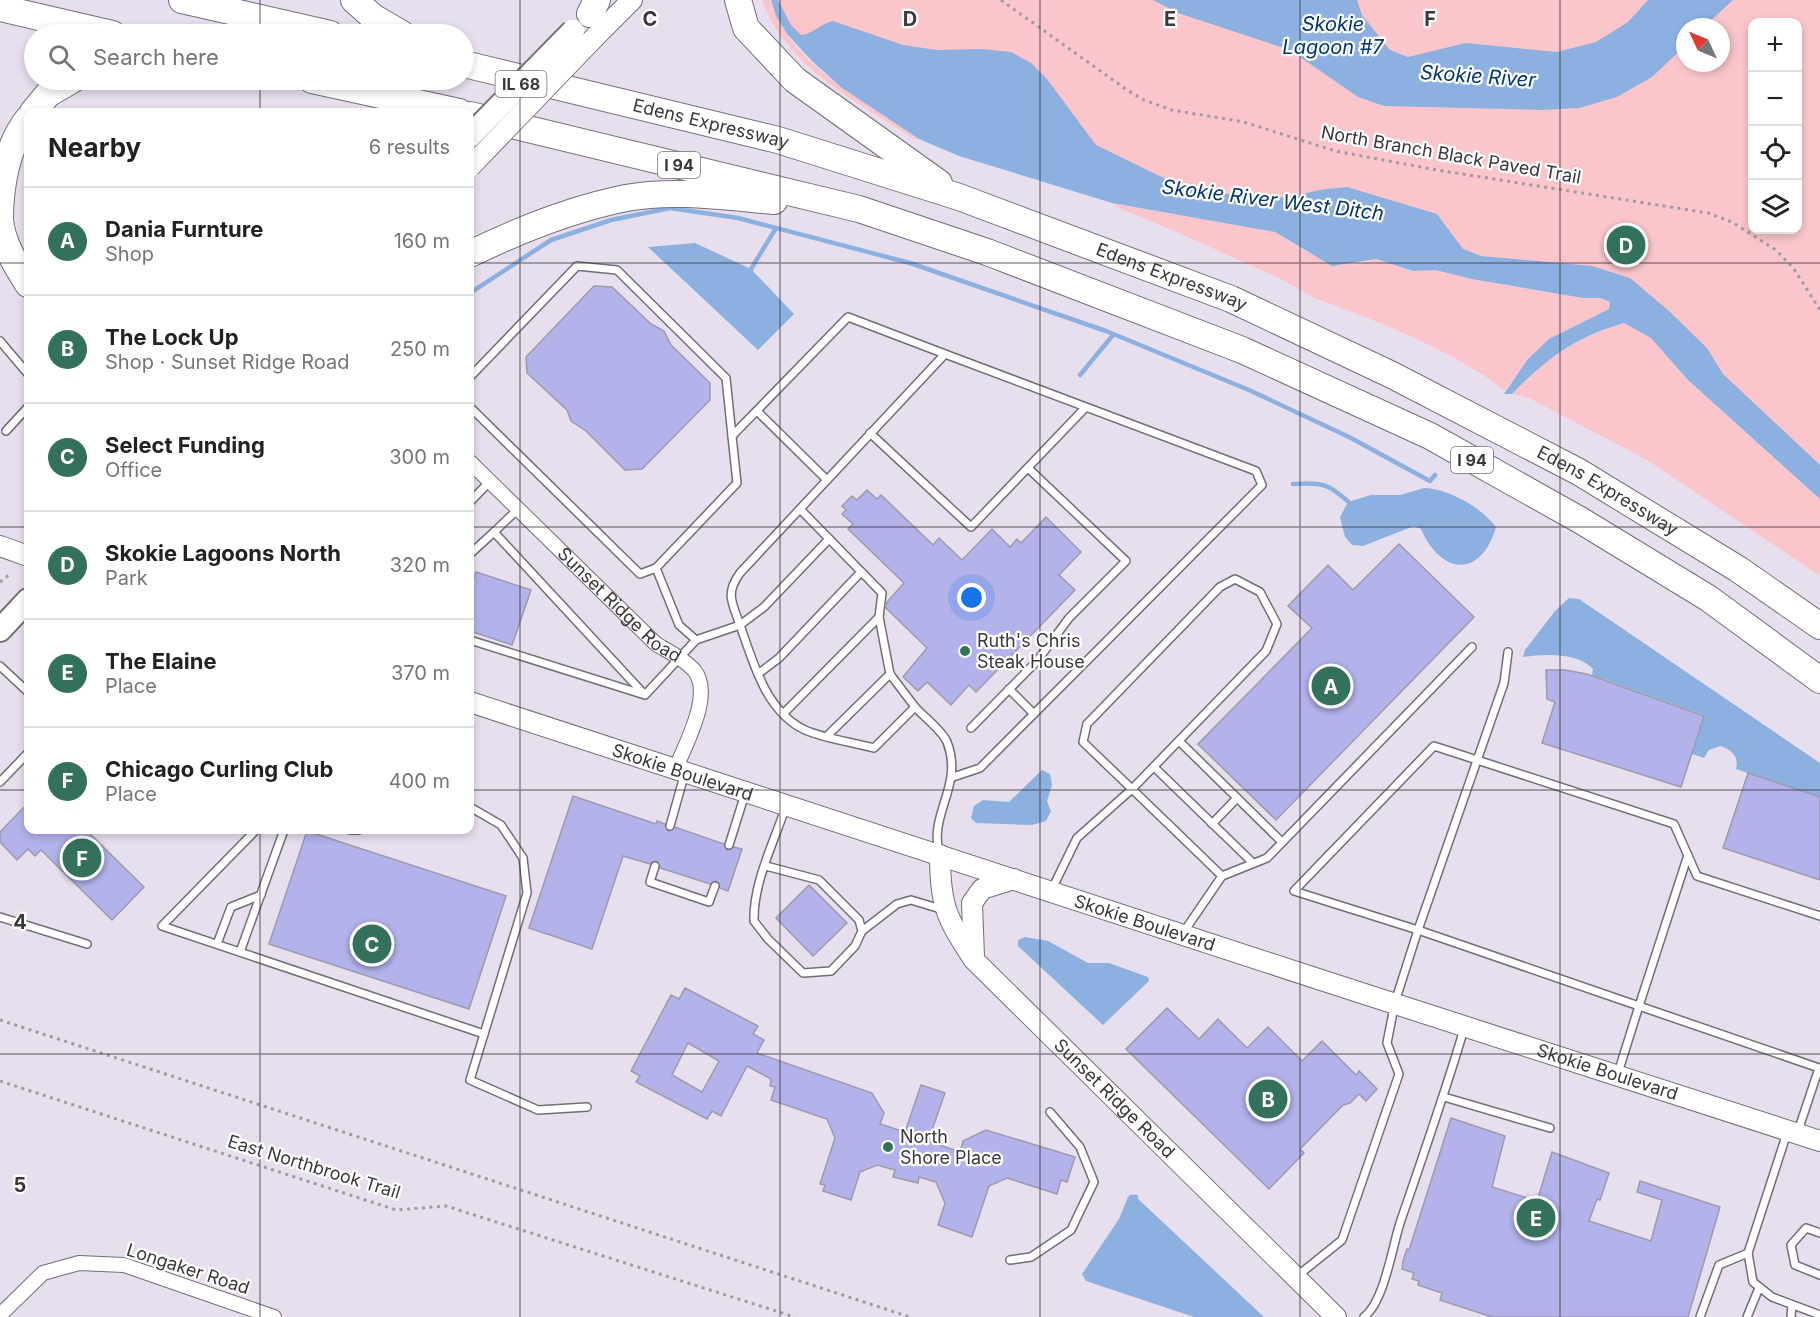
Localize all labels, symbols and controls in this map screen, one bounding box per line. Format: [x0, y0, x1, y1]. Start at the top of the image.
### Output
text: C [643, 7, 657, 31]
text: D [903, 7, 917, 31]
text: E [1164, 7, 1176, 31]
text: F [1424, 7, 1436, 31]
water label: Skokie Lagoon #7 [1282, 12, 1384, 59]
north arrow [1676, 18, 1730, 72]
map controls [1748, 18, 1802, 234]
button: + [1748, 18, 1802, 72]
search box [24, 24, 474, 90]
icon: search [45, 41, 78, 74]
text: Search here [93, 44, 219, 70]
water label: Skokie River [1419, 60, 1537, 92]
road number: IL 68 [496, 71, 546, 97]
button: − [1748, 72, 1802, 126]
street label: Edens Expressway [631, 94, 792, 153]
street label: North Branch Black Paved Trail [1319, 121, 1583, 188]
button: locate [1748, 126, 1802, 180]
text: Nearby [48, 132, 141, 163]
text: 6 results [369, 135, 450, 159]
road number: I 94 [658, 152, 700, 178]
water label: Skokie River West Ditch [1161, 174, 1385, 226]
button: layers [1748, 180, 1802, 234]
text: Dania Furnture [105, 216, 263, 242]
pin: D [1606, 222, 1646, 268]
text: A [60, 229, 75, 253]
text: 160 m [394, 229, 450, 253]
street label: Edens Expressway [1093, 238, 1251, 315]
text: Shop [105, 242, 154, 266]
text: The Lock Up [105, 324, 239, 350]
text: B [61, 337, 74, 361]
text: 250 m [390, 337, 450, 361]
text: Shop · Sunset Ridge Road [105, 350, 350, 374]
text: Select Funding [105, 432, 265, 458]
street label: Edens Expressway [1534, 441, 1682, 540]
text: C [60, 445, 75, 469]
text: 300 m [389, 445, 450, 469]
road number: I 94 [1451, 447, 1493, 473]
text: Office [105, 458, 162, 482]
text: Skokie Lagoons North [105, 540, 341, 566]
street label: Sunset Ridge Road [553, 543, 685, 666]
text: D [60, 553, 75, 577]
text: 320 m [390, 553, 450, 577]
text: Park [105, 566, 148, 590]
your location [957, 583, 986, 612]
place label: Ruth's Chris Steak House [977, 630, 1085, 672]
marker: Ruth's Chris Steak House [958, 644, 972, 658]
text: The Elaine [105, 648, 217, 674]
text: E [61, 661, 74, 685]
text: 370 m [391, 661, 450, 685]
pin: A [1312, 664, 1350, 708]
text: Place [105, 674, 157, 698]
street label: Skokie Boulevard [610, 739, 756, 805]
text: Chicago Curling Club [105, 756, 333, 782]
text: F [62, 769, 73, 793]
text: 400 m [389, 769, 450, 793]
text: Place [105, 782, 157, 806]
pin: F [62, 836, 101, 880]
street label: Skokie Boulevard [1072, 890, 1218, 955]
text: 4 [13, 910, 27, 934]
pin: C [352, 922, 392, 966]
street label: Sunset Ridge Road [1050, 1034, 1179, 1162]
street label: Skokie Boulevard [1534, 1039, 1681, 1104]
pin: B [1248, 1076, 1288, 1122]
place label: North Shore Place [900, 1126, 1002, 1168]
street label: East Northbrook Trail [225, 1130, 403, 1203]
marker: North Shore Place [881, 1140, 895, 1154]
text: 5 [14, 1173, 26, 1197]
pin: E [1516, 1196, 1556, 1240]
street label: Longaker Road [124, 1239, 252, 1298]

